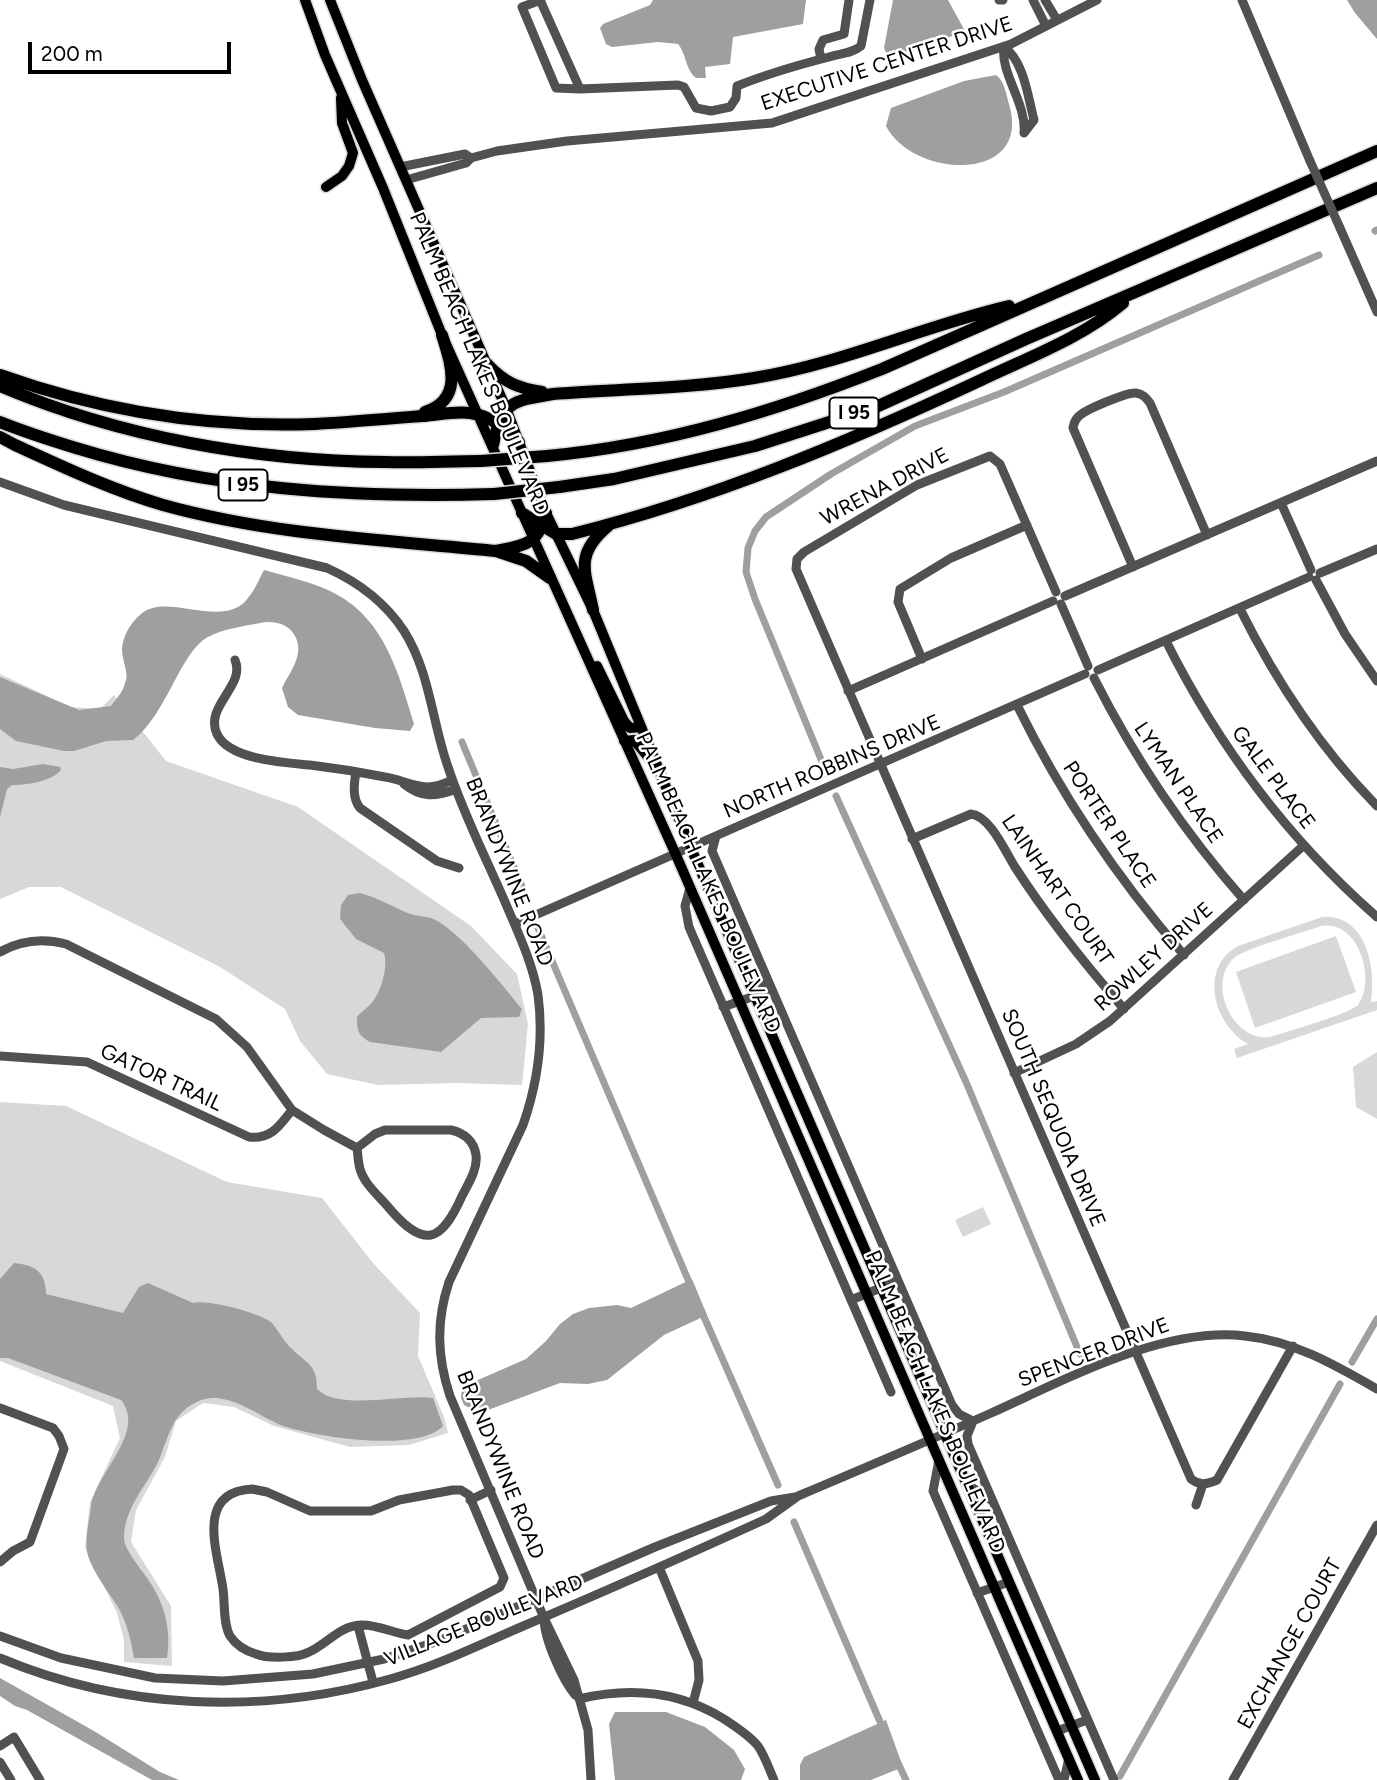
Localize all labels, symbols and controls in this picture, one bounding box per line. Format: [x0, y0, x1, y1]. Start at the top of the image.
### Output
street label: EXECUTIVE CENTER DRIVE [758, 11, 1016, 117]
scale bar [32, 28, 234, 72]
text: 200 m [41, 41, 103, 66]
street label: PALM BEACH LAKES BOULEVARD [404, 209, 554, 519]
road number: I 95 [830, 398, 878, 428]
street label: WRENA DRIVE [817, 443, 953, 531]
road number: I 95 [218, 470, 268, 500]
street label: NORTH ROBBINS DRIVE [720, 710, 944, 824]
street label: LYMAN PLACE [1128, 717, 1228, 849]
street label: GALE PLACE [1226, 721, 1320, 835]
street label: PALM BEACH LAKES BOULEVARD [630, 729, 786, 1037]
street label: PORTER PLACE [1057, 756, 1161, 894]
street label: BRANDYWINE ROAD [460, 774, 558, 970]
street label: LAINHART COURT [996, 810, 1118, 970]
street label: ROWLEY DRIVE [1089, 897, 1219, 1017]
street label: SOUTH SEQUOIA DRIVE [996, 1005, 1110, 1231]
street label: GATOR TRAIL [96, 1039, 226, 1117]
street label: PALM BEACH LAKES BOULEVARD [860, 1247, 1010, 1557]
street label: SPENCER DRIVE [1015, 1313, 1173, 1393]
street label: BRANDYWINE ROAD [451, 1367, 549, 1563]
street label: EXCHANGE COURT [1233, 1554, 1347, 1734]
street label: VILLAGE BOULEVARD [381, 1570, 587, 1672]

